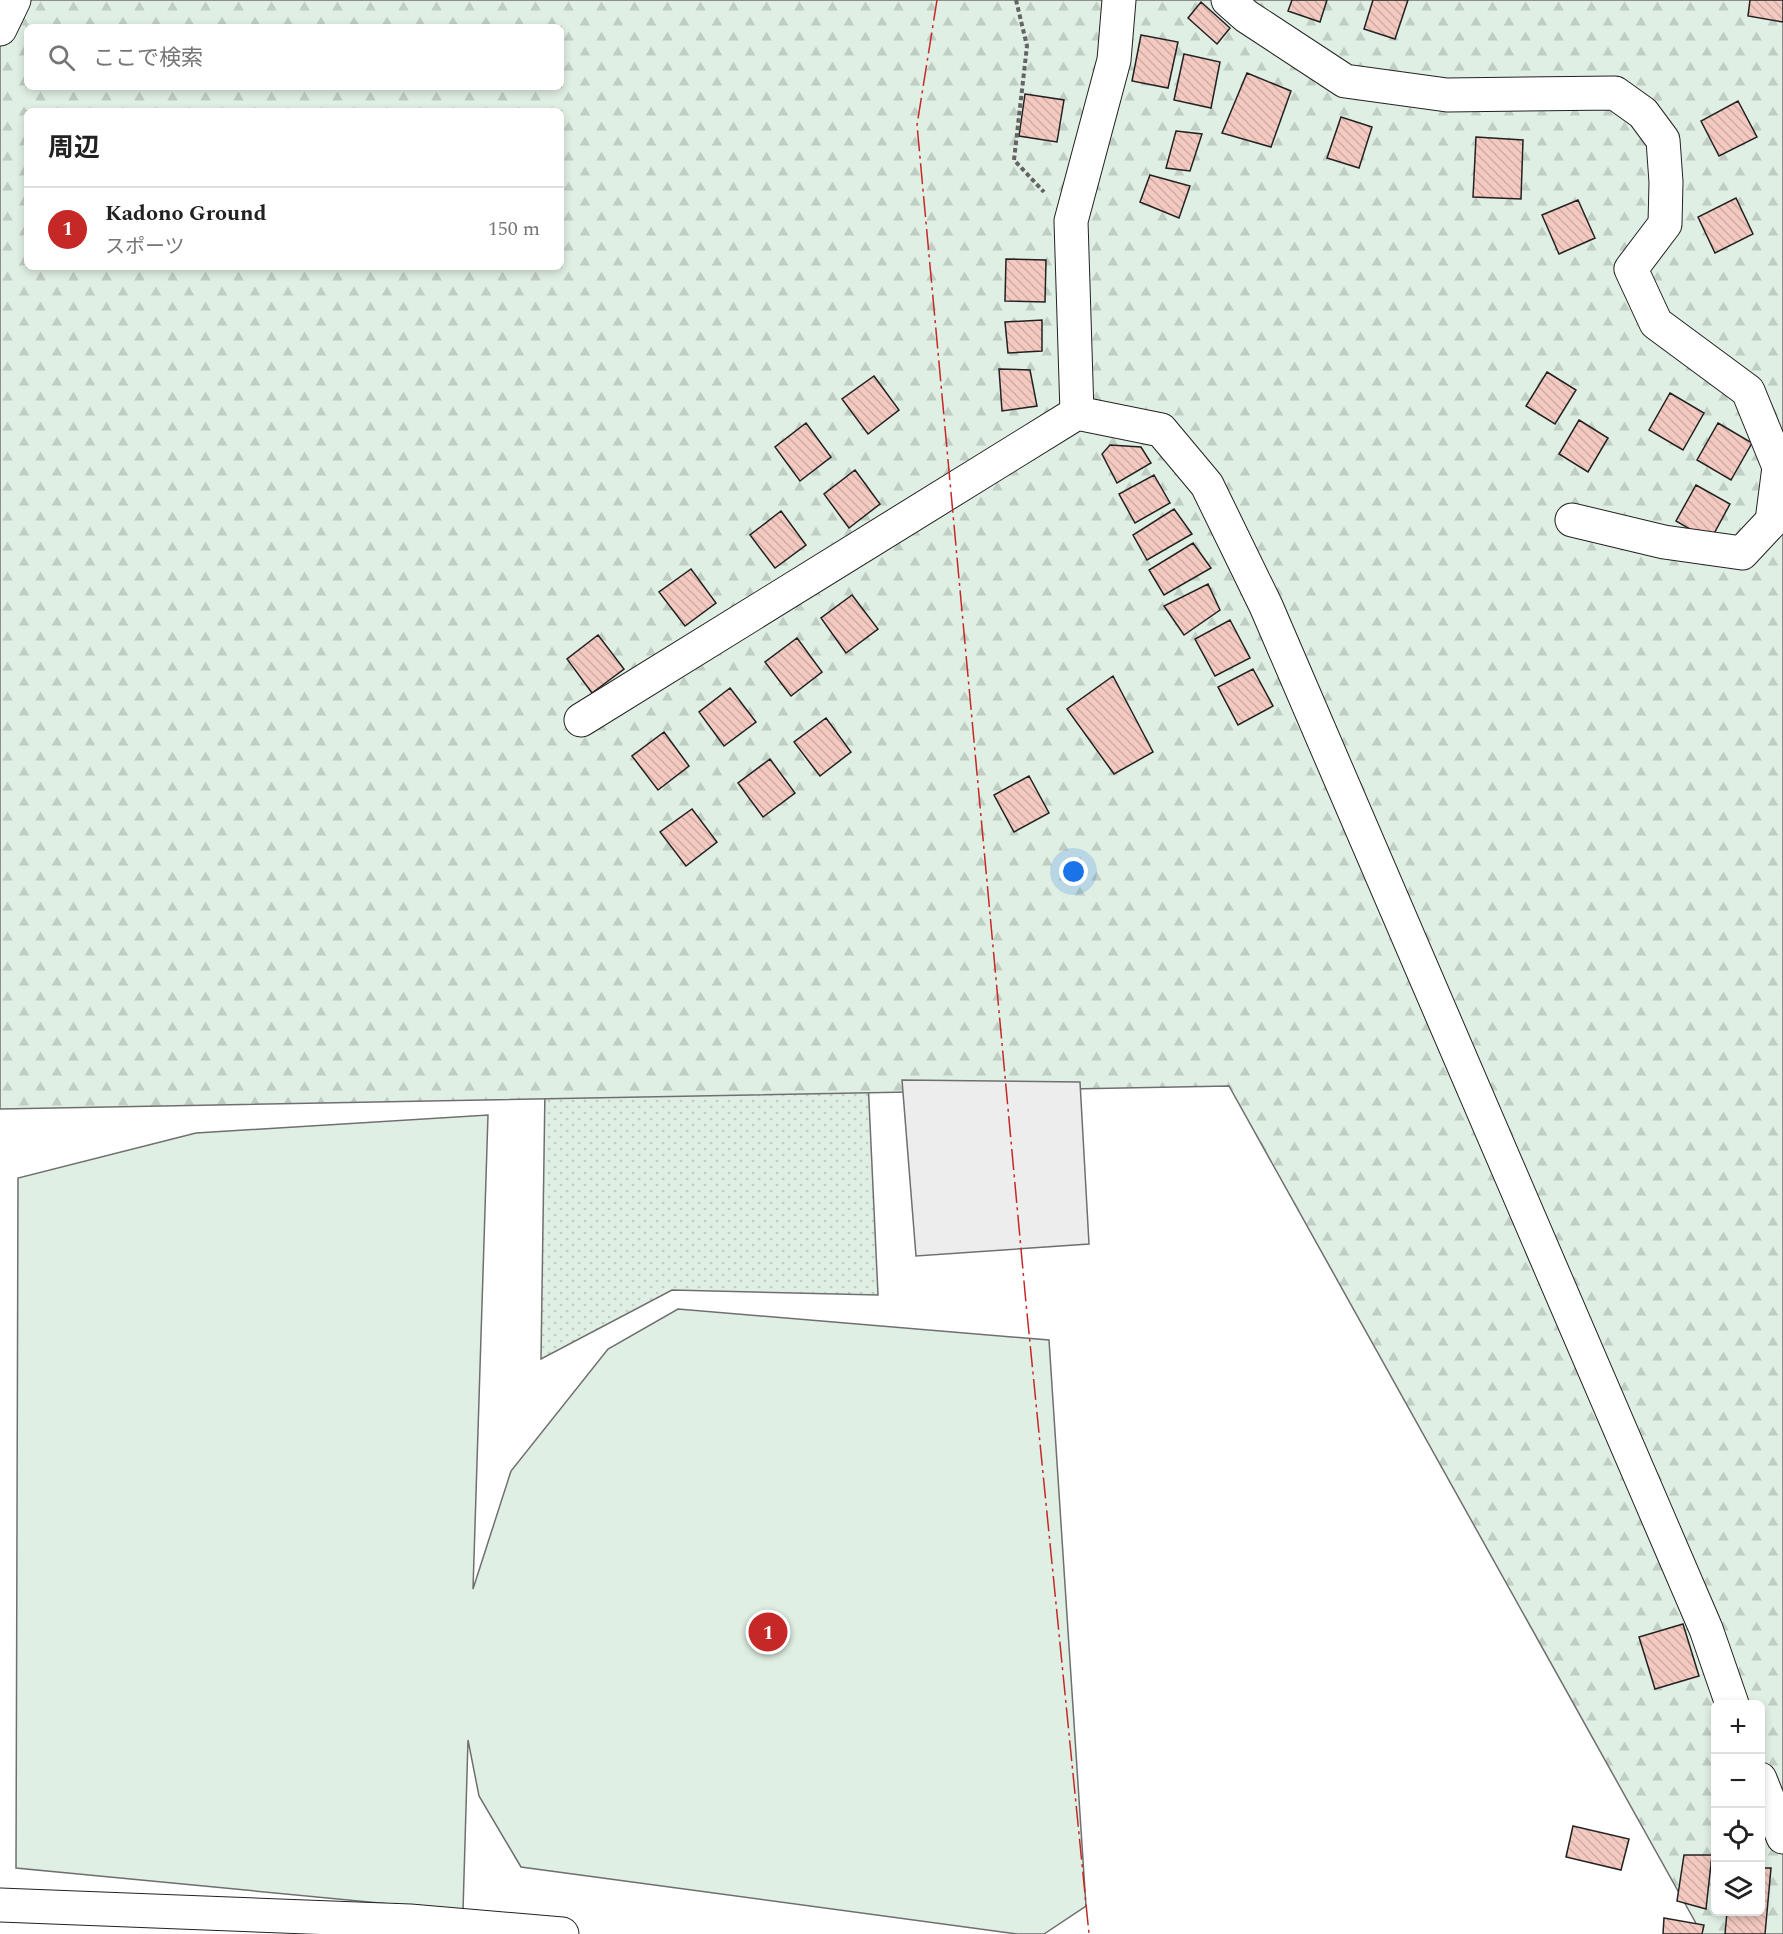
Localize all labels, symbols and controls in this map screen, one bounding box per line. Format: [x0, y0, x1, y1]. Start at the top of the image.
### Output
search box [24, 24, 564, 90]
icon: search [45, 41, 78, 74]
text: ここで検索 [93, 42, 203, 75]
text: 周辺 [48, 128, 100, 168]
text: Kadono Ground [105, 197, 266, 230]
text: 1 [62, 214, 73, 244]
text: 150 m [488, 214, 540, 244]
text: スポーツ [105, 232, 185, 262]
your location [1059, 857, 1088, 886]
pin: 1 [748, 1610, 788, 1654]
map controls [1711, 1700, 1765, 1916]
button: + [1711, 1700, 1765, 1754]
button: − [1711, 1754, 1765, 1808]
button: locate [1711, 1808, 1765, 1862]
button: layers [1711, 1862, 1765, 1916]

